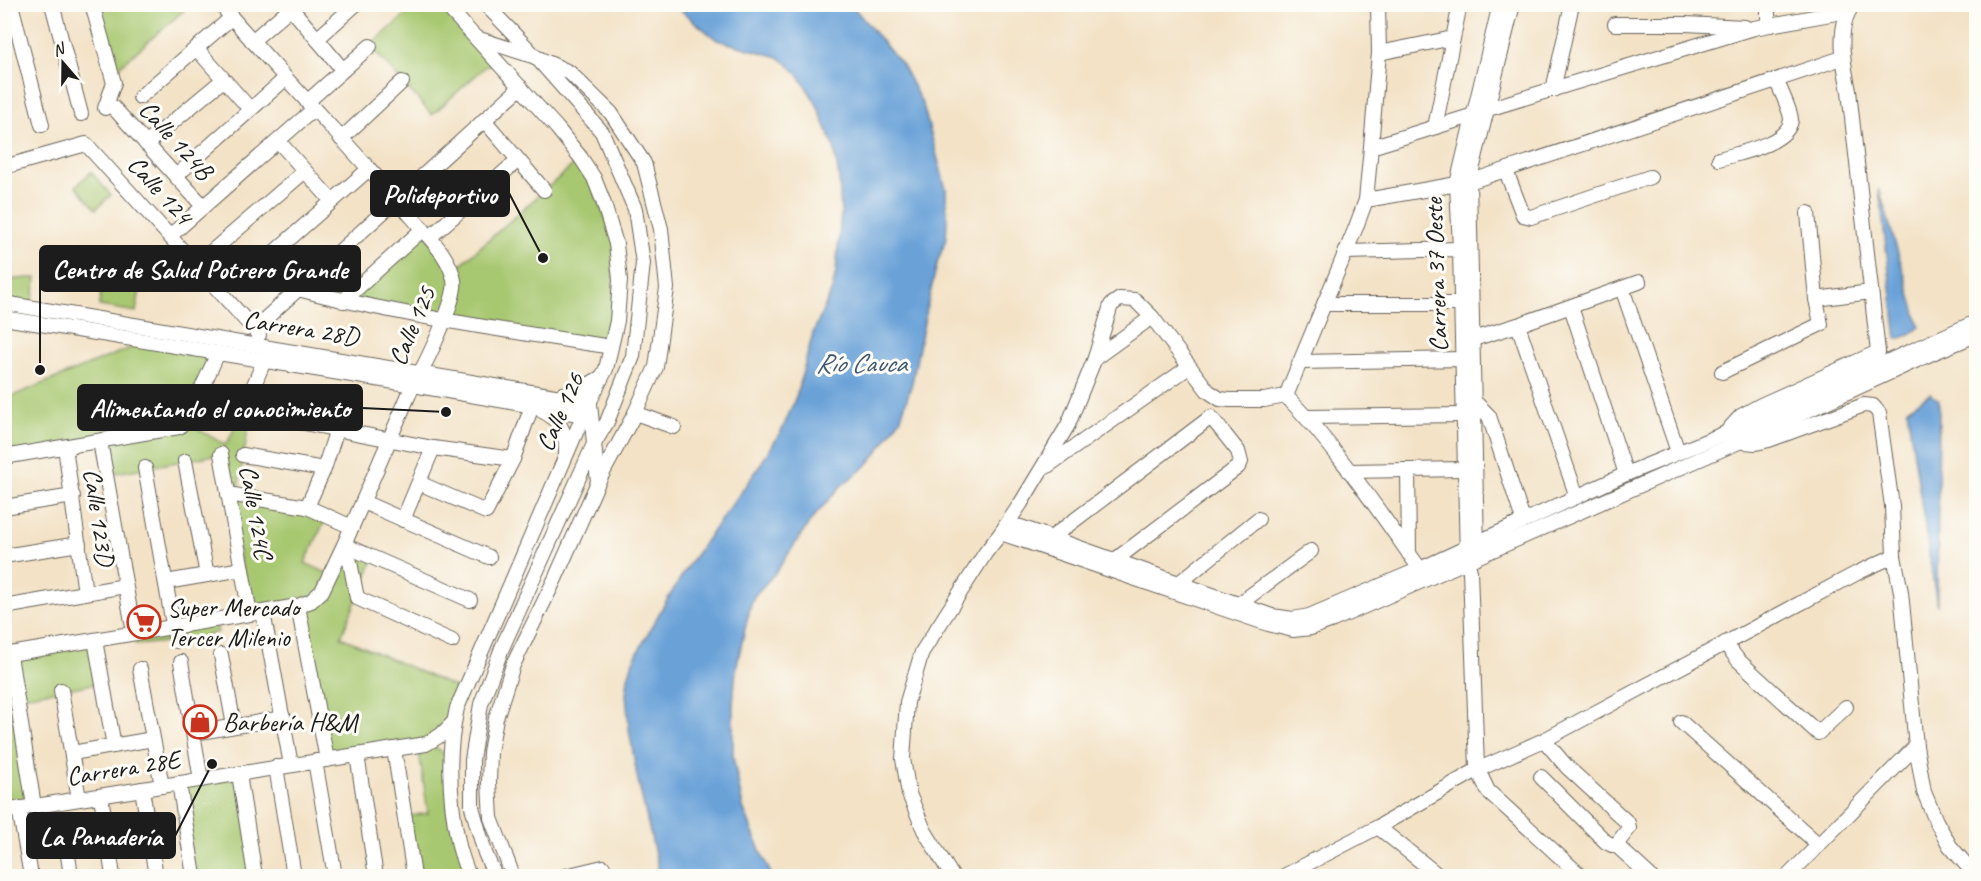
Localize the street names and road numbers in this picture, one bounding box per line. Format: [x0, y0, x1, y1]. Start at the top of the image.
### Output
street label: Calle 124B [132, 93, 221, 188]
street label: Calle 124 [120, 148, 201, 233]
street label: Carrera 37 Oeste [1417, 196, 1455, 353]
street label: Calle 125 [381, 280, 444, 370]
street label: Carrera 28D [241, 303, 363, 354]
street label: Calle 126 [528, 367, 592, 456]
street label: Calle 124C [232, 463, 281, 564]
street label: Calle 123D [76, 467, 122, 569]
street label: Carrera 28E [64, 742, 185, 793]

